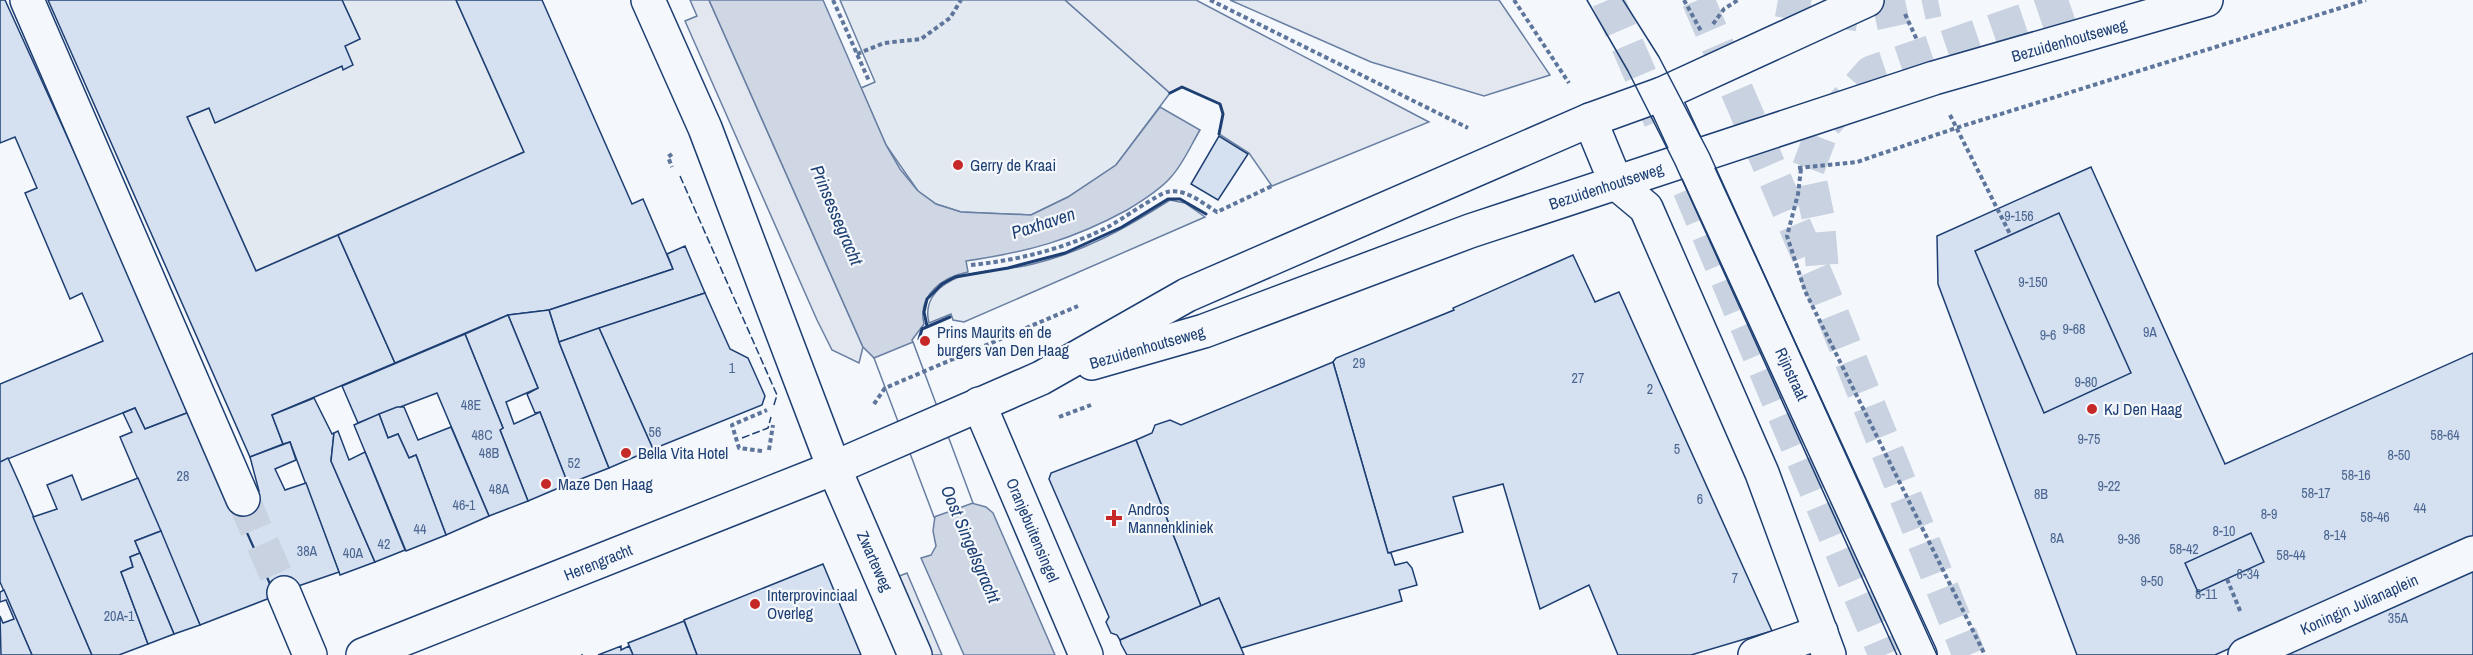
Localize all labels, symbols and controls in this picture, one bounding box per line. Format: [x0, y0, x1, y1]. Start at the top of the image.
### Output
street label: Bezuidenhoutseweg [2009, 13, 2130, 67]
place label: Gerry de Kraai [970, 154, 1056, 176]
street label: Bezuidenhoutseweg [1546, 157, 1667, 215]
marker: Gerry de Kraai [951, 158, 965, 172]
water label: Prinsessegracht [805, 161, 870, 270]
water label: Paxhaven [1008, 201, 1078, 245]
house number: 9-156 [2004, 207, 2034, 225]
house number: 9-150 [2018, 273, 2048, 291]
street label: Bezuidenhoutseweg [1087, 320, 1208, 374]
house number: 9-68 [2063, 320, 2085, 338]
place label: Prins Maurits en de burgers van Den Haag [937, 321, 1070, 361]
house number: 9A [2143, 323, 2157, 341]
house number: 9-6 [2040, 326, 2056, 344]
marker: Prins Maurits en de burgers van Den Haag [918, 334, 932, 348]
street label: Rijnstraat [1770, 344, 1814, 404]
house number: 29 [1353, 354, 1365, 372]
house number: 1 [729, 359, 736, 377]
house number: 27 [1572, 369, 1584, 387]
house number: 9-80 [2075, 373, 2097, 391]
house number: 2 [1647, 380, 1653, 398]
house number: 48E [461, 396, 481, 414]
place label: KJ Den Haag [2104, 398, 2183, 420]
marker: KJ Den Haag [2085, 402, 2099, 416]
house number: 56 [649, 423, 661, 441]
house number: 48C [471, 426, 493, 444]
house number: 58-64 [2430, 426, 2460, 444]
house number: 9-75 [2078, 430, 2100, 448]
house number: 5 [1674, 440, 1680, 458]
place label: Bella Vita Hotel [638, 442, 728, 464]
house number: 48B [479, 444, 500, 462]
marker: Bella Vita Hotel [619, 446, 633, 460]
house number: 8-50 [2388, 446, 2410, 464]
house number: 52 [568, 454, 580, 472]
house number: 58-16 [2341, 466, 2371, 484]
house number: 28 [177, 467, 189, 485]
place label: Maze Den Haag [558, 473, 654, 495]
street label: Oranjebuitensingel [1001, 475, 1065, 585]
marker: Maze Den Haag [539, 477, 553, 491]
house number: 9-22 [2098, 477, 2120, 495]
house number: 48A [489, 480, 510, 498]
water label: Oost Singelsgracht [935, 481, 1007, 607]
house number: 58-17 [2301, 484, 2331, 502]
house number: 8B [2034, 485, 2048, 503]
house number: 6 [1697, 490, 1703, 508]
house number: 46-1 [453, 496, 476, 514]
place label: Andros Mannenkliniek [1127, 498, 1214, 538]
house number: 44 [2414, 499, 2427, 517]
house number: 8-9 [2261, 505, 2277, 523]
house number: 58-46 [2360, 508, 2390, 526]
marker: Andros Mannenkliniek [1105, 509, 1123, 527]
house number: 44 [414, 520, 427, 538]
house number: 8-10 [2213, 522, 2235, 540]
house number: 8-14 [2324, 526, 2347, 544]
street label: Zwarteweg [852, 527, 898, 595]
house number: 8A [2050, 529, 2064, 547]
house number: 9-36 [2118, 530, 2140, 548]
house number: 42 [378, 535, 390, 553]
street label: Herengracht [560, 538, 636, 586]
house number: 58-42 [2169, 540, 2199, 558]
house number: 38A [297, 542, 318, 560]
house number: 40A [343, 544, 364, 562]
house number: 58-44 [2276, 546, 2306, 564]
house number: 8-34 [2237, 565, 2260, 583]
street label: Koningin Julianaplein [2297, 568, 2421, 640]
house number: 7 [1732, 569, 1738, 587]
house number: 9-50 [2141, 572, 2163, 590]
place label: Interprovinciaal Overleg [767, 584, 858, 624]
house number: 8-11 [2195, 585, 2218, 603]
marker: Interprovinciaal Overleg [748, 597, 762, 611]
house number: 20A-1 [104, 607, 135, 625]
house number: 35A [2388, 609, 2409, 627]

